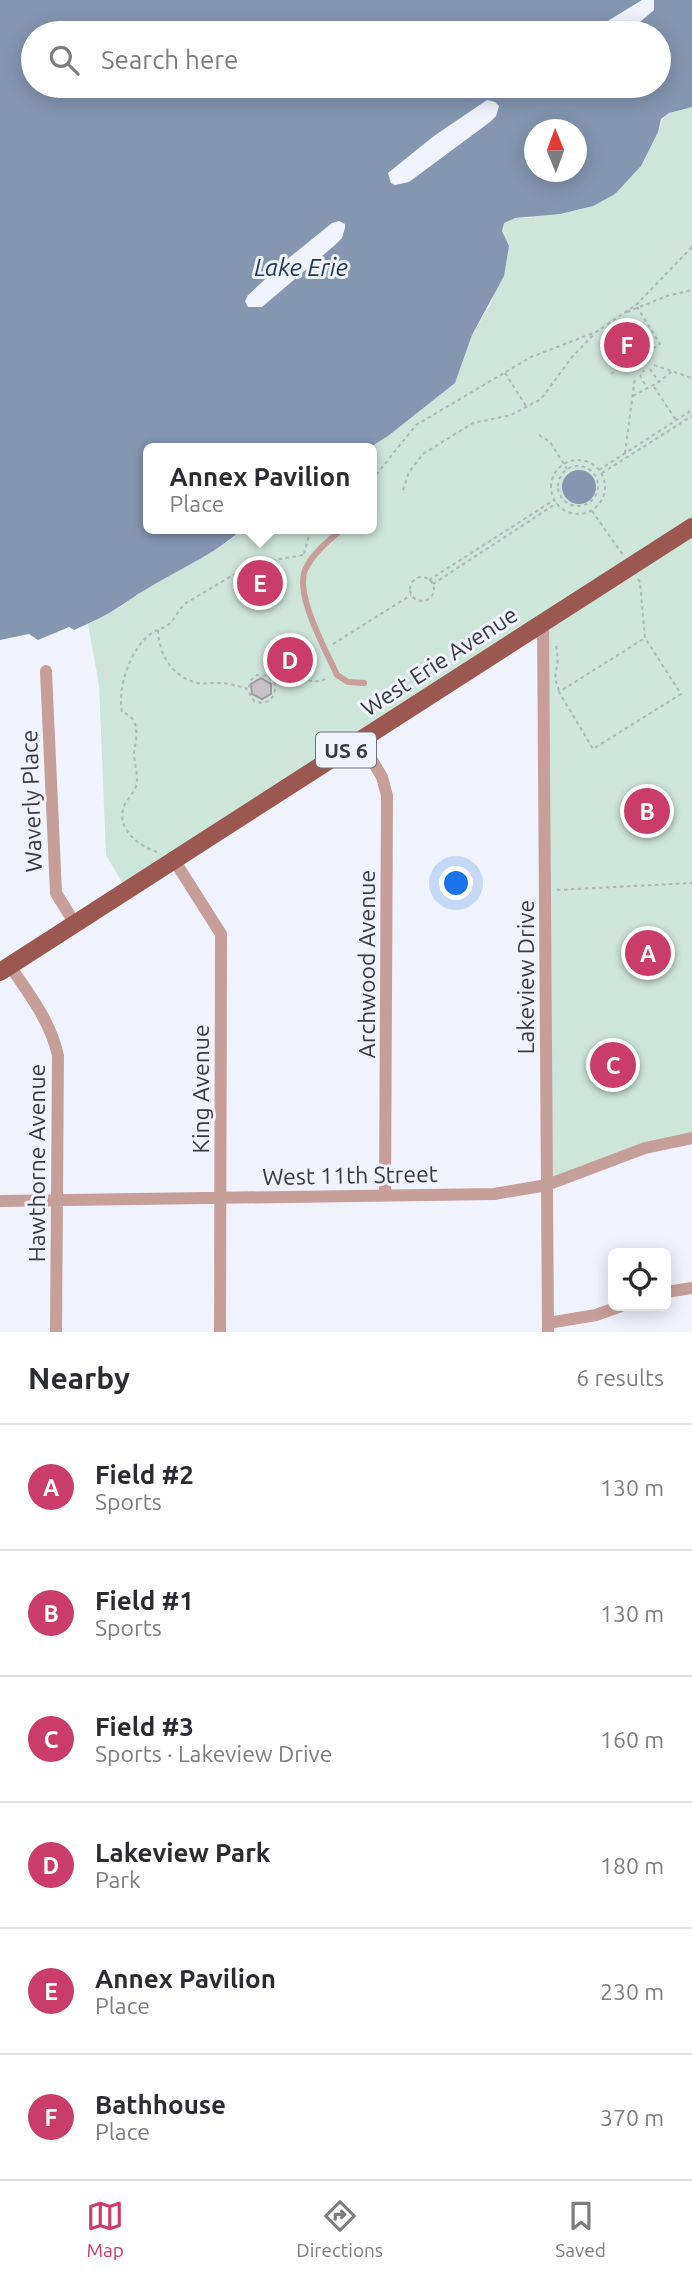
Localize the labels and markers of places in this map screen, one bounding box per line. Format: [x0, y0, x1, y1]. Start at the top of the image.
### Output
pin: F [604, 319, 650, 371]
pin: E [237, 557, 283, 609]
pin: D [267, 634, 313, 686]
pin: B [624, 785, 670, 837]
pin: A [625, 927, 671, 979]
pin: C [590, 1039, 636, 1091]

